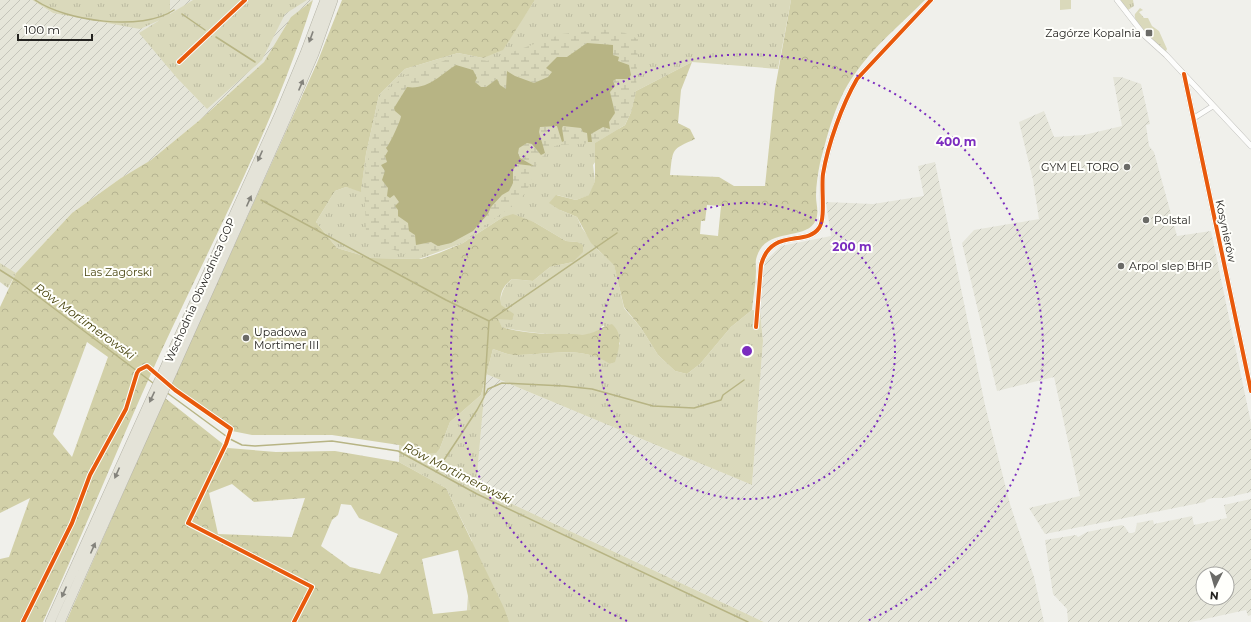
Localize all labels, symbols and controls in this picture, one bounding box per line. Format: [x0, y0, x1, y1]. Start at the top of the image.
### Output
scale bar [18, 16, 92, 42]
text: 100 m [24, 22, 60, 37]
place label: Zagórze Kopalnia [1045, 26, 1141, 40]
marker: Zagórze Kopalnia [1144, 28, 1154, 38]
one-way arrow [308, 31, 314, 43]
one-way arrow [298, 80, 304, 91]
text: 400 m [936, 134, 976, 149]
one-way arrow [257, 151, 263, 163]
place label: GYM EL TORO [1041, 160, 1119, 174]
marker: GYM EL TORO [1122, 162, 1132, 172]
one-way arrow [246, 196, 252, 207]
street label: Kosynierów [1213, 198, 1240, 264]
place label: Polstal [1154, 213, 1191, 227]
marker: Polstal [1141, 215, 1151, 225]
street label: Wschodnia Obwodnica GOP [162, 216, 238, 364]
text: 200 m [832, 239, 872, 254]
place label: Arpol slep BHP [1129, 259, 1212, 273]
marker: Arpol slep BHP [1116, 261, 1126, 271]
park label: Las Zagórski [84, 265, 152, 279]
water label: Rów Mortimerowski [32, 280, 139, 363]
place label: Upadowa Mortimer III [254, 325, 319, 352]
marker: Upadowa Mortimer III [241, 333, 251, 343]
centre of rings [740, 344, 754, 358]
one-way arrow [149, 391, 155, 403]
water label: Rów Mortimerowski [401, 439, 516, 507]
one-way arrow [114, 468, 120, 479]
one-way arrow [89, 542, 96, 554]
north arrow [1195, 566, 1235, 606]
one-way arrow [61, 586, 67, 597]
text: N [1209, 589, 1219, 603]

